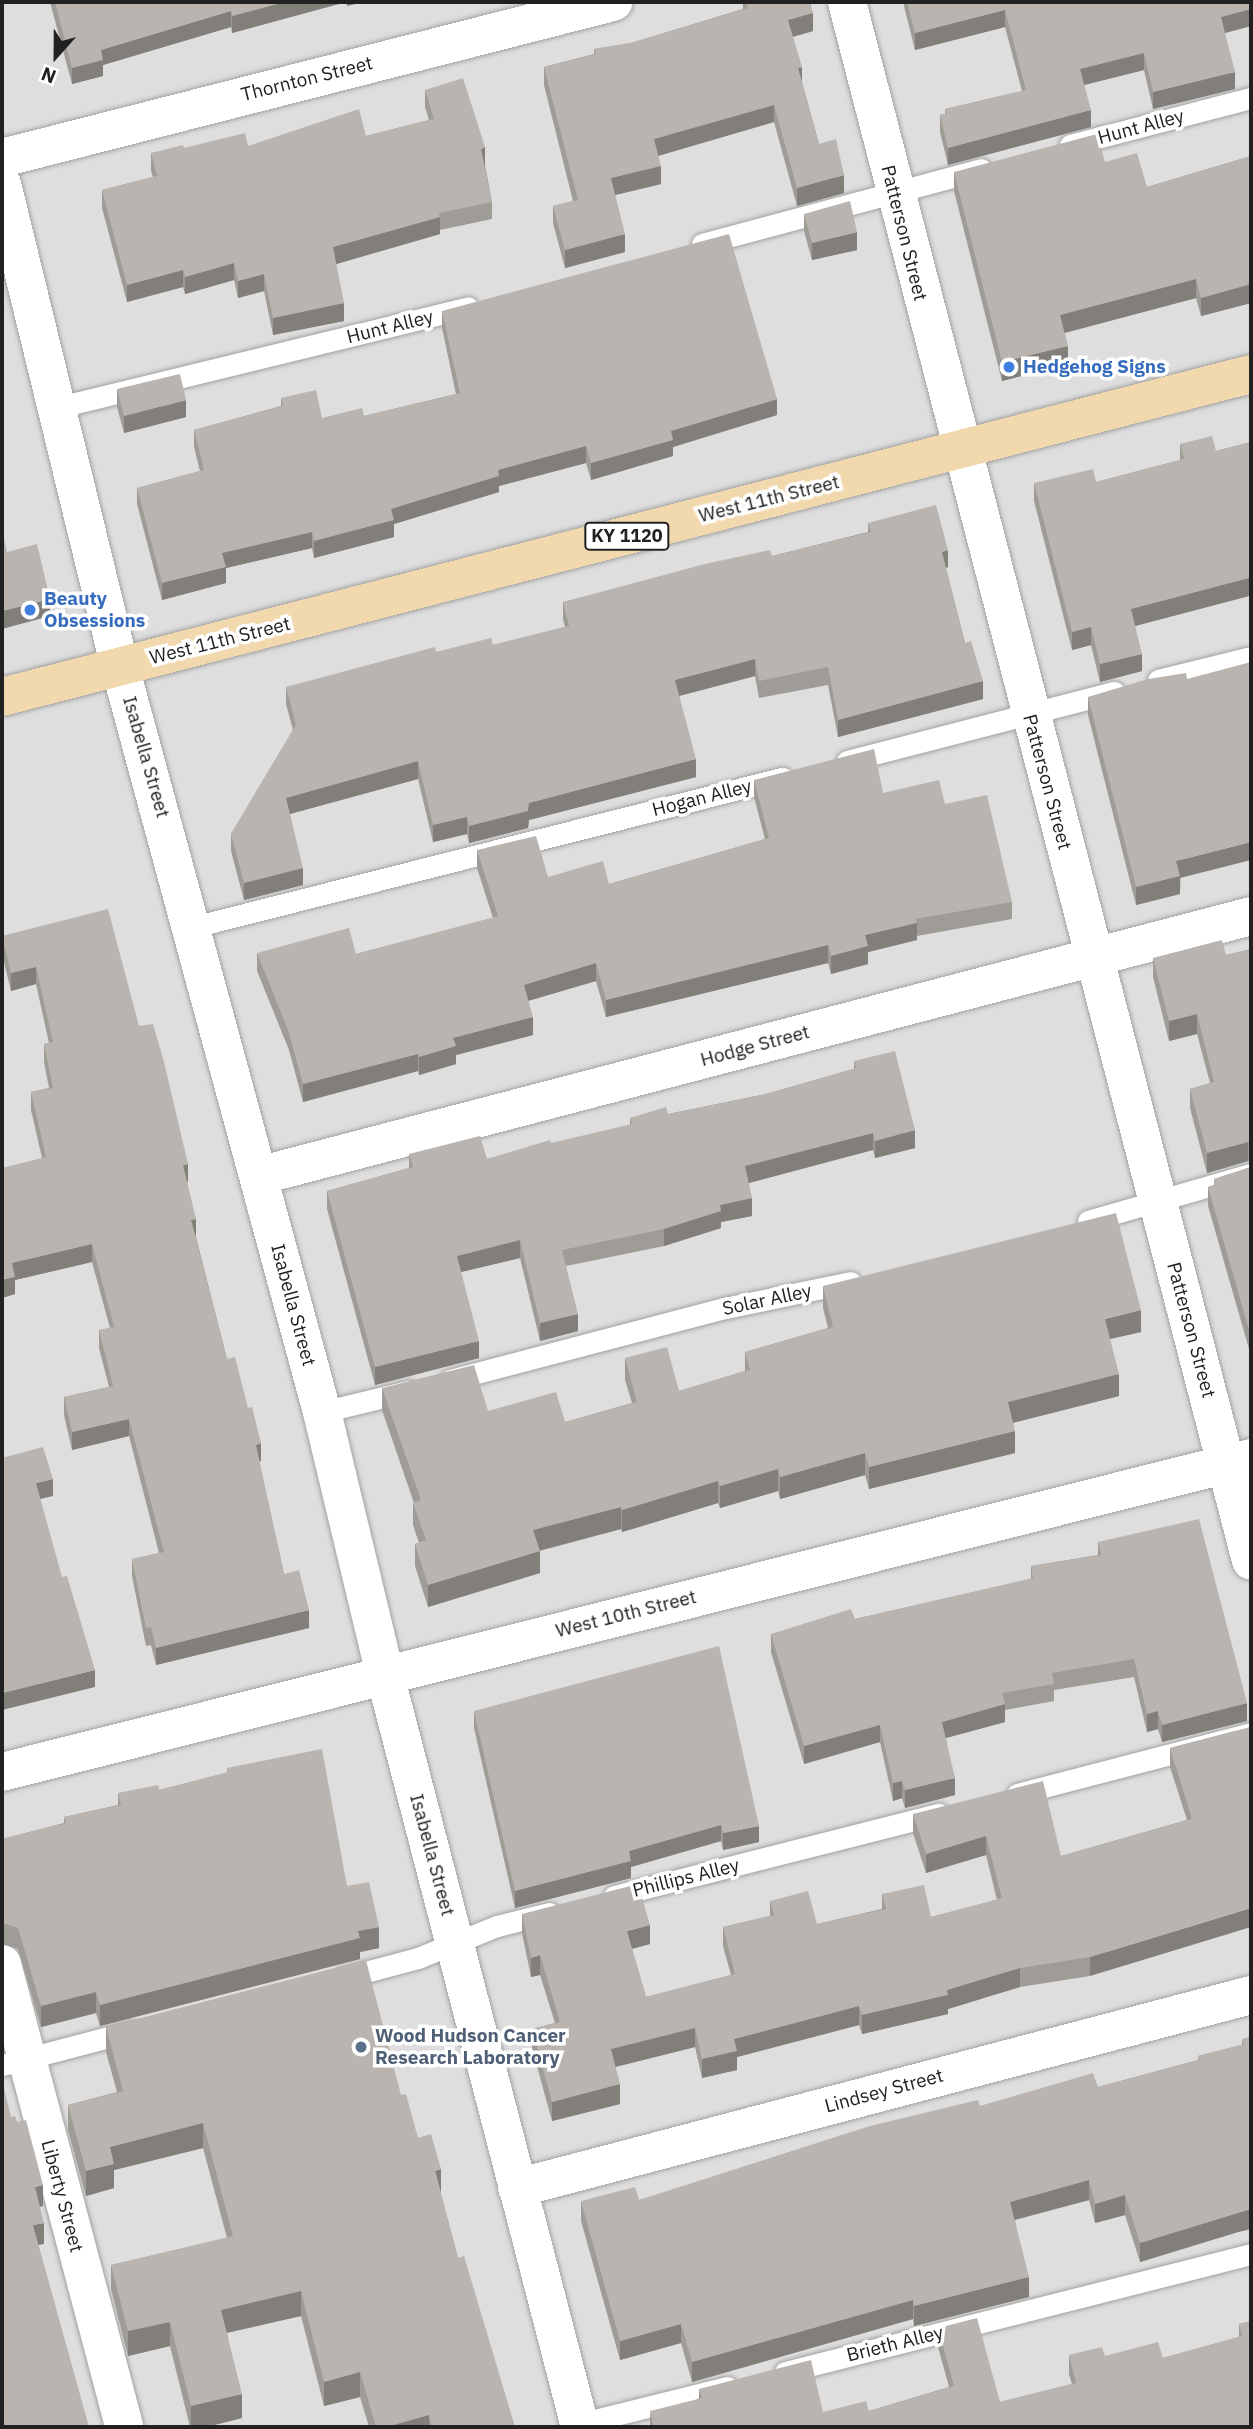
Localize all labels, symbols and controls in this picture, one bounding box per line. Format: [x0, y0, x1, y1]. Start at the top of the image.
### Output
north arrow [21, 21, 91, 91]
street label: Thornton Street [239, 52, 375, 106]
text: N [38, 62, 59, 89]
street label: Hunt Alley [1095, 105, 1187, 149]
street label: Patterson Street [876, 163, 932, 303]
street label: Hunt Alley [344, 305, 436, 349]
place label: Hedgehog Signs [1023, 356, 1166, 378]
marker: Hedgehog Signs [1001, 359, 1017, 375]
street label: West 11th Street [696, 470, 842, 528]
road number: KY 1120 [583, 522, 671, 550]
place label: Beauty Obsessions [44, 588, 145, 632]
marker: Beauty Obsessions [22, 602, 38, 618]
street label: West 11th Street [147, 612, 293, 670]
street label: Isabella Street [118, 694, 174, 820]
street label: Patterson Street [1018, 712, 1076, 852]
street label: Hogan Alley [650, 775, 754, 821]
street label: Hodge Street [698, 1020, 812, 1072]
street label: Isabella Street [266, 1241, 320, 1369]
street label: Patterson Street [1162, 1260, 1220, 1400]
street label: Solar Alley [720, 1279, 814, 1321]
street label: West 10th Street [553, 1585, 699, 1643]
street label: Isabella Street [405, 1791, 459, 1919]
street label: Phillips Alley [630, 1854, 742, 1902]
place label: Wood Hudson Cancer Research Laboratory [375, 2025, 566, 2069]
marker: Wood Hudson Cancer Research Laboratory [353, 2039, 369, 2055]
street label: Lindsey Street [822, 2064, 946, 2118]
street label: Liberty Street [36, 2137, 88, 2255]
street label: Brieth Alley [844, 2321, 946, 2367]

